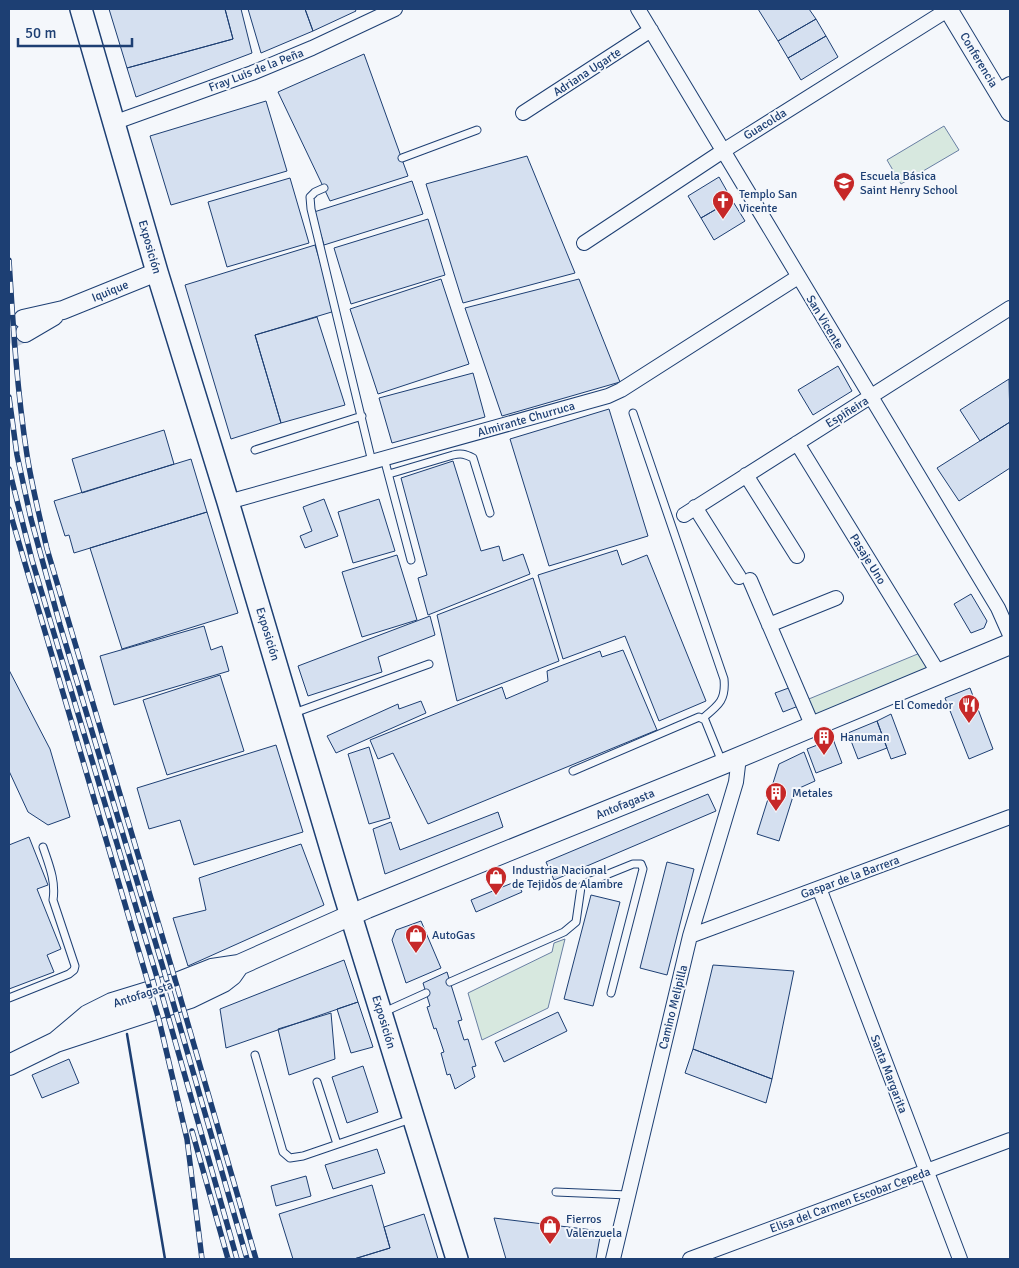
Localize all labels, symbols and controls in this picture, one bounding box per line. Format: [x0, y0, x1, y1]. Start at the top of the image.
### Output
scale bar [18, 15, 131, 47]
text: 50 m [25, 24, 56, 42]
street label: Conferencia [956, 30, 1001, 91]
street label: Fray Luis de la Peña [207, 45, 306, 95]
street label: Adriana Ugarte [550, 45, 624, 100]
street label: Guacolda [741, 105, 790, 144]
place label: Escuela Básica Saint Henry School [860, 169, 958, 198]
school or university icon: Escuela Básica Saint Henry School [832, 171, 856, 202]
place label: Templo San Vicente [739, 187, 797, 216]
church icon: Templo San Vicente [711, 189, 735, 220]
street label: Exposición [135, 219, 164, 276]
street label: Iquique [90, 277, 131, 306]
street label: San Vicente [803, 293, 847, 352]
street label: Espiñeira [823, 393, 872, 431]
street label: Almirante Churruca [476, 398, 577, 441]
street label: Pasaje Uno [846, 531, 889, 587]
street label: Exposición [252, 606, 283, 663]
restaurant icon: El Comedor [957, 693, 981, 724]
place label: El Comedor [894, 698, 954, 713]
building icon: Hanuman [812, 725, 836, 756]
place label: Hanuman [840, 730, 889, 745]
building icon: Metales [764, 781, 788, 812]
street label: Antofagasta [594, 786, 657, 823]
place label: Metales [792, 786, 833, 801]
street label: Gaspar de la Barrera [799, 853, 902, 902]
place label: Industria Nacional de Tejidos de Alambre [512, 863, 623, 892]
shop icon: Industria Nacional de Tejidos de Alambre [484, 865, 508, 896]
shop icon: AutoGas [404, 923, 428, 954]
place label: AutoGas [432, 928, 475, 943]
street label: Camino Melipilla [656, 963, 691, 1051]
street label: Antofagasta [111, 978, 175, 1011]
street label: Exposición [368, 994, 399, 1051]
street label: Santa Margarita [867, 1033, 910, 1116]
street label: Elisa del Carmen Escobar Cepeda [768, 1164, 932, 1237]
place label: Fierros Valenzuela [566, 1212, 622, 1241]
shop icon: Fierros Valenzuela [538, 1214, 562, 1245]

